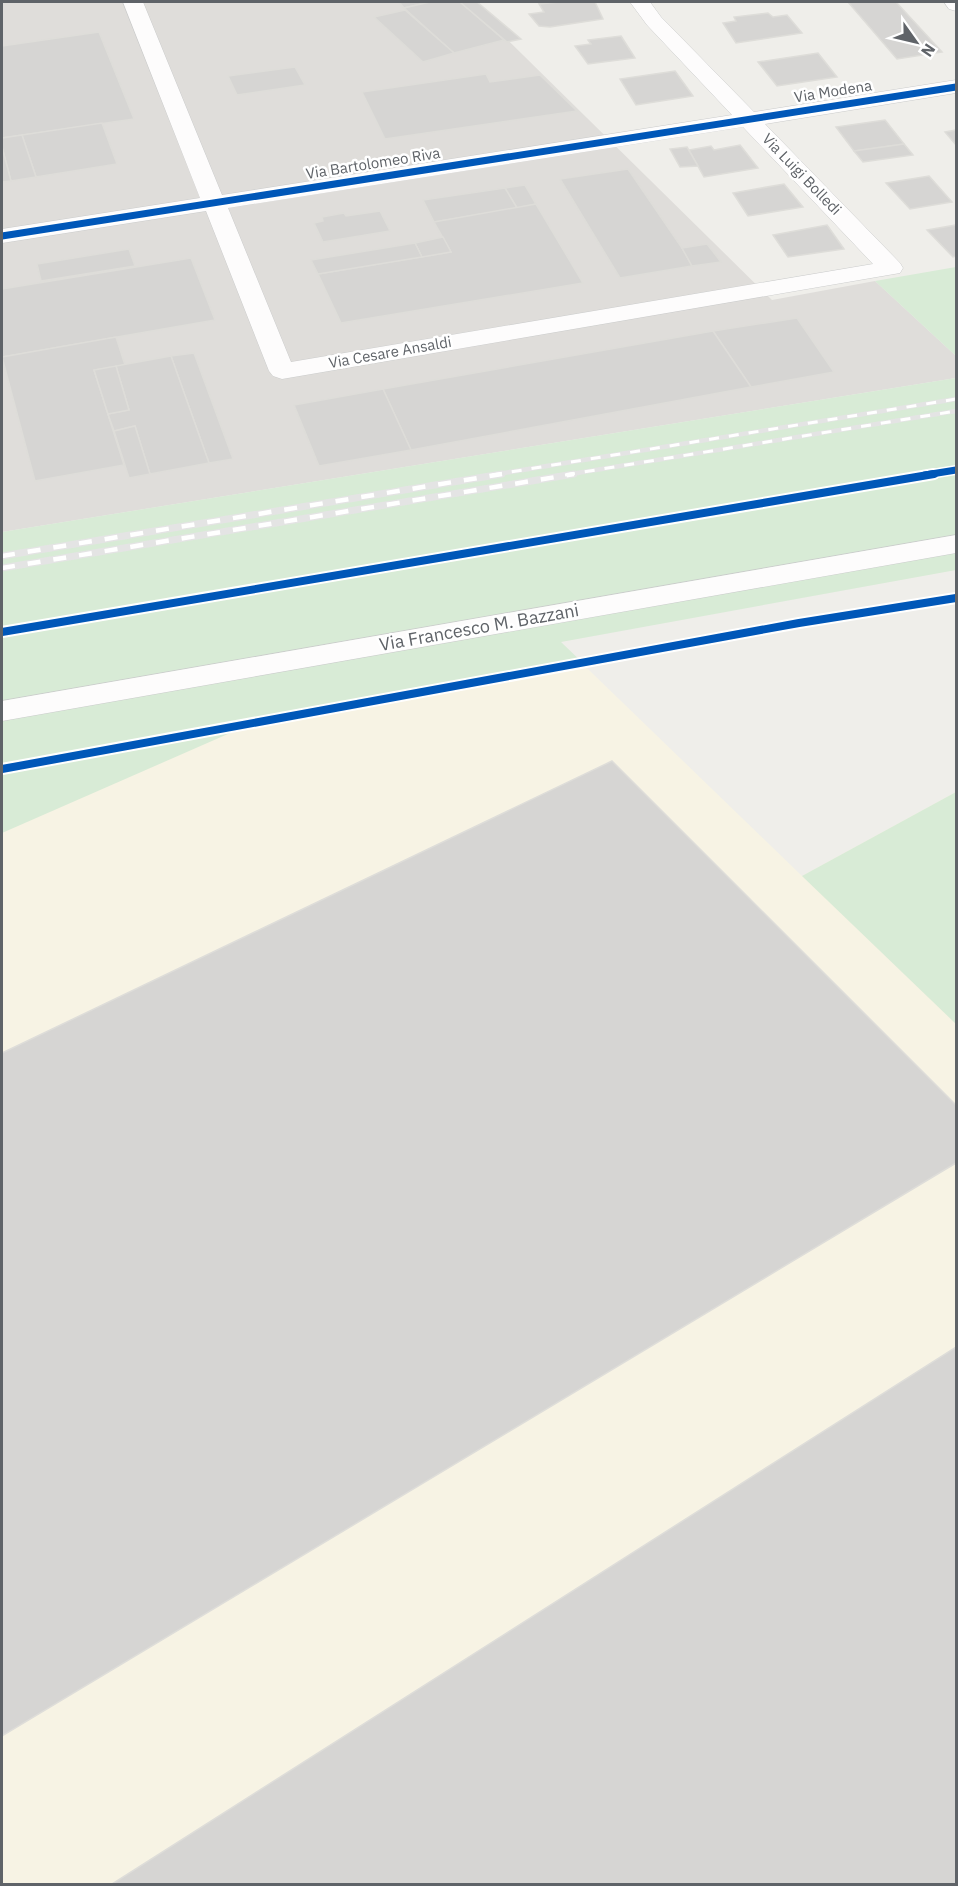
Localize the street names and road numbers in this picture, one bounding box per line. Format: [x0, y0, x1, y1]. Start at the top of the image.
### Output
street label: Via Modena [793, 75, 873, 107]
street label: Via Luigi Bolledi [758, 129, 846, 219]
street label: Via Bartolomeo Riva [304, 143, 442, 183]
street label: Via Cesare Ansaldi [327, 332, 453, 372]
street label: Via Francesco M. Bazzani [377, 598, 581, 656]

